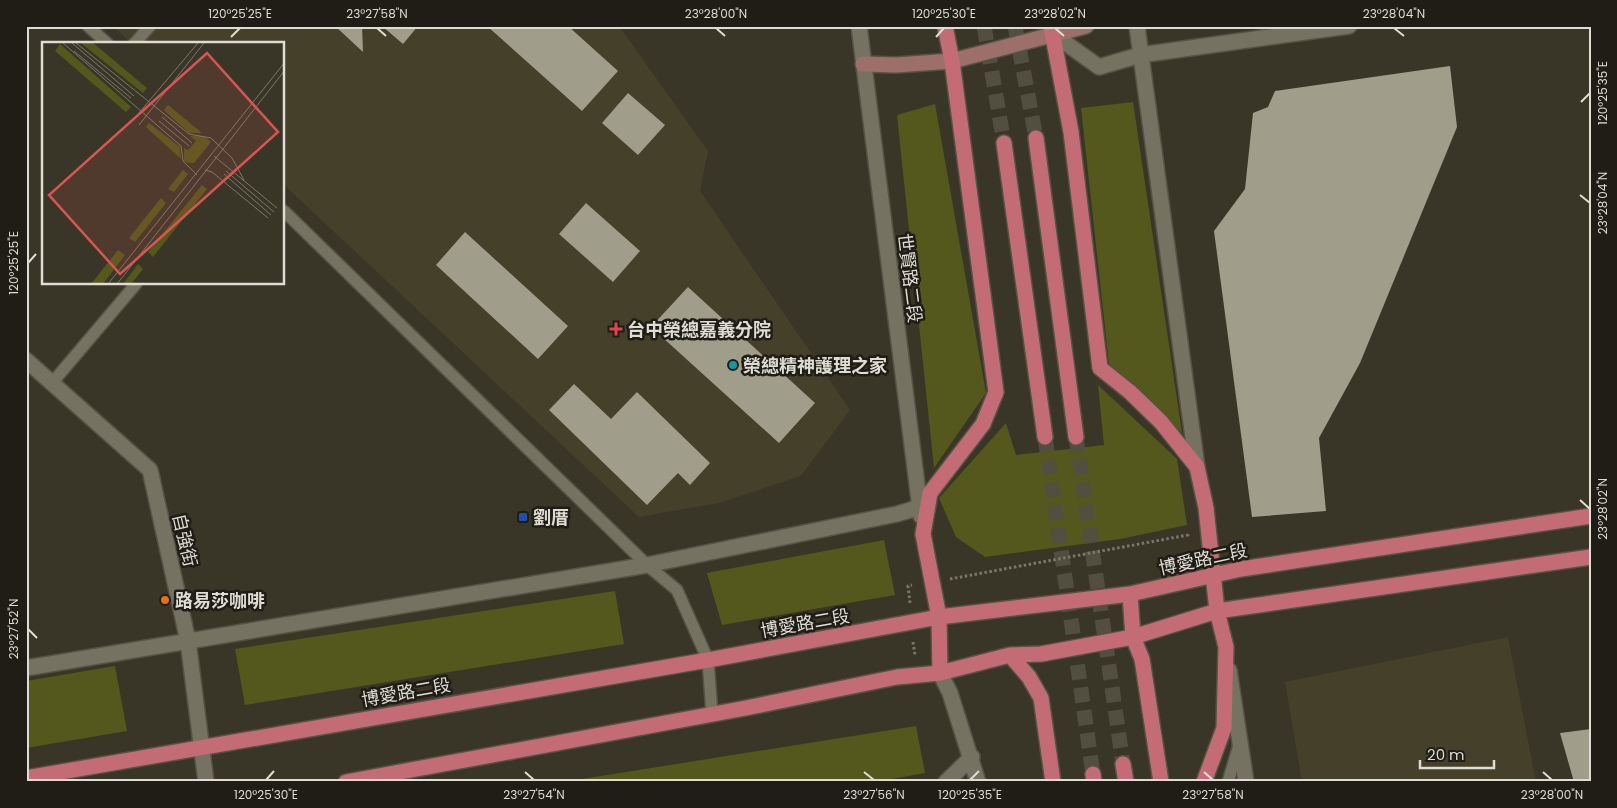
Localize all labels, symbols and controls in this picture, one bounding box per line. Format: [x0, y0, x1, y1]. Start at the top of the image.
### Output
text: 120°25'25"E [208, 5, 272, 22]
text: 23°27'58"N [346, 5, 408, 22]
text: 23°28'00"N [685, 5, 747, 22]
text: 120°25'30"E [912, 5, 976, 22]
text: 23°28'02"N [1024, 5, 1086, 22]
text: 23°28'04"N [1363, 5, 1425, 22]
inset map [42, 42, 285, 285]
text: 120°25'35"E [1594, 61, 1611, 125]
text: 23°28'04"N [1594, 172, 1611, 234]
text: 120°25'25"E [5, 231, 22, 295]
street label: 世賢路二段 [892, 232, 928, 324]
place label: 台中榮總嘉義分院 [627, 317, 771, 342]
marker: 台中榮總嘉義分院 [609, 322, 623, 336]
place label: 榮總精神護理之家 [743, 353, 887, 378]
marker: 榮總精神護理之家 [727, 359, 739, 371]
text: 23°28'02"N [1594, 478, 1611, 540]
place label: 劉厝 [533, 505, 569, 530]
street label: 自強街 [167, 511, 203, 569]
marker: 劉厝 [517, 511, 529, 523]
street label: 博愛路二段 [1156, 537, 1250, 581]
place label: 路易莎咖啡 [175, 588, 265, 613]
marker: 路易莎咖啡 [159, 594, 171, 606]
text: 23°27'52"N [5, 599, 22, 659]
street label: 博愛路二段 [759, 603, 851, 643]
street label: 博愛路二段 [360, 672, 452, 712]
scale bar [1420, 738, 1493, 770]
text: 20 m [1427, 744, 1465, 765]
text: 120°25'30"E [234, 786, 298, 803]
text: 23°27'54"N [503, 786, 565, 803]
text: 23°27'56"N [843, 786, 905, 803]
text: 120°25'35"E [938, 786, 1002, 803]
text: 23°27'58"N [1182, 786, 1244, 803]
text: 23°28'00"N [1521, 786, 1583, 803]

